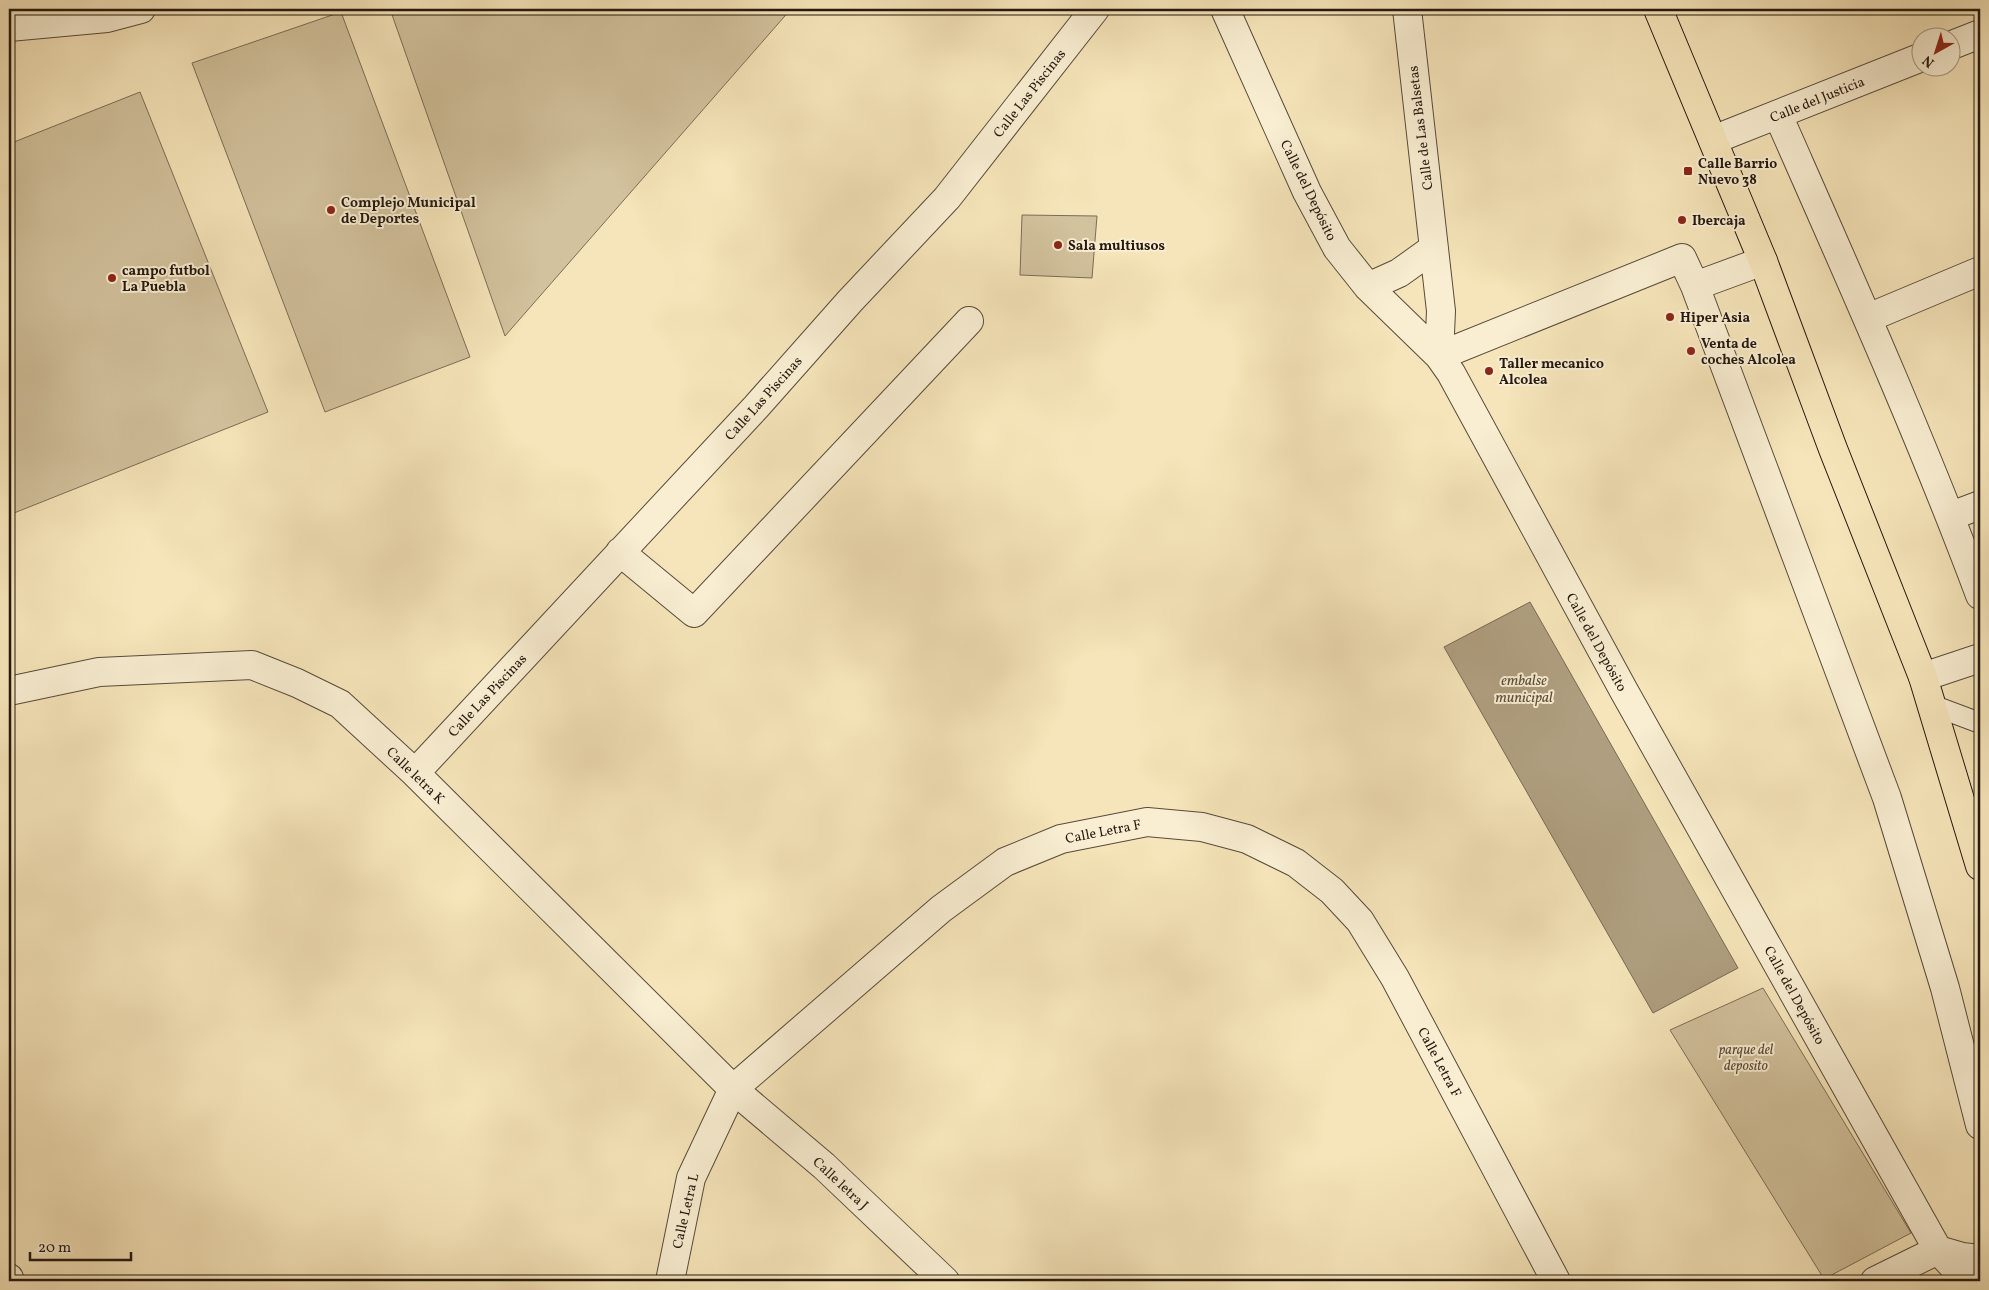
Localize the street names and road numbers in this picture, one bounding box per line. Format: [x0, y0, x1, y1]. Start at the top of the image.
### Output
street label: Calle Las Piscinas [990, 46, 1071, 142]
street label: Calle de Las Balsetas [1404, 64, 1439, 191]
street label: Calle del Justicia [1767, 73, 1868, 128]
street label: Calle del Depósito [1275, 137, 1340, 244]
street label: Calle Las Piscinas [721, 353, 807, 445]
street label: Calle del Depósito [1561, 590, 1631, 696]
street label: Calle Las Piscinas [444, 650, 532, 742]
street label: Calle letra K [381, 743, 449, 809]
street label: Calle Letra F [1064, 816, 1143, 849]
street label: Calle del Depósito [1759, 943, 1829, 1049]
street label: Calle Letra F [1412, 1024, 1465, 1101]
street label: Calle letra J [808, 1153, 872, 1215]
street label: Calle Letra L [669, 1172, 704, 1251]

